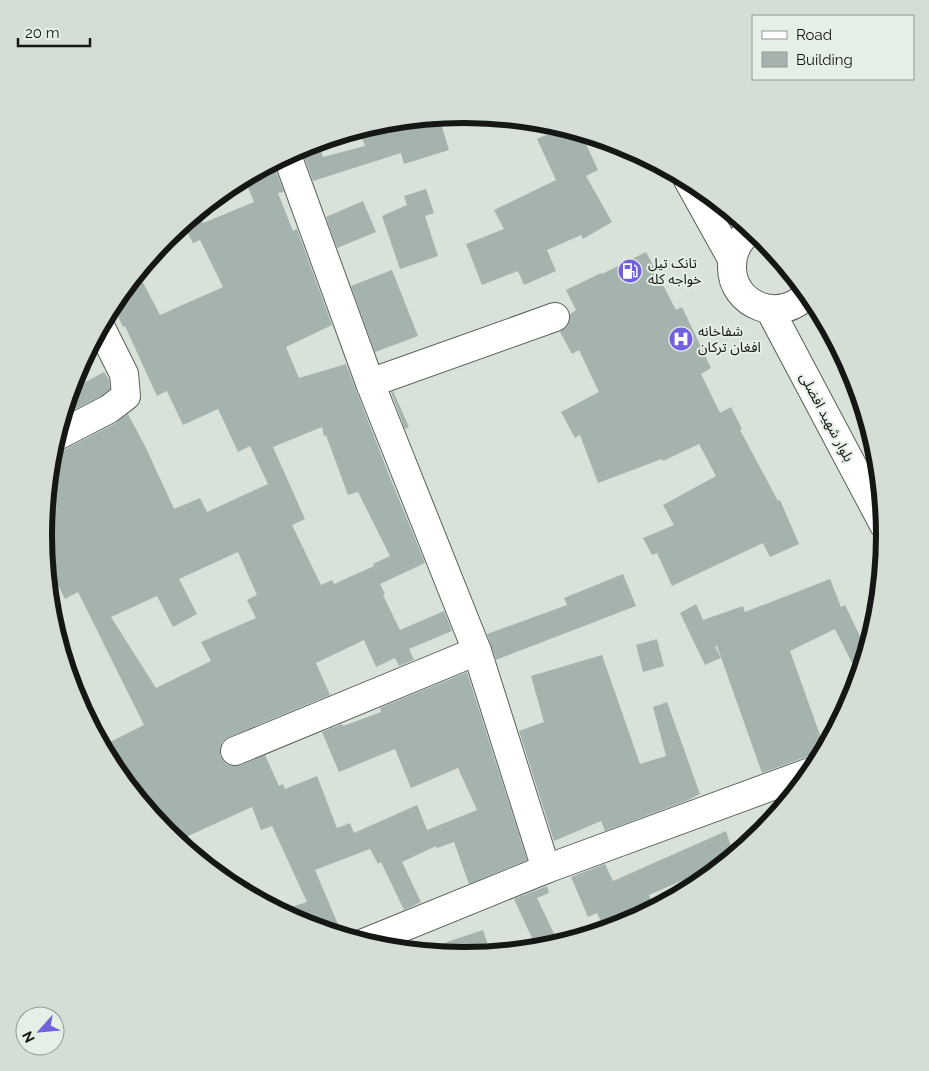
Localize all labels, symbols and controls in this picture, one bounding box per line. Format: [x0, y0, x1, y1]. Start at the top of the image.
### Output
scale bar [18, 15, 90, 47]
legend [752, 15, 914, 80]
text: 20 m [25, 24, 60, 42]
text: Road [796, 26, 832, 44]
text: Building [796, 51, 853, 69]
place label: تانک تیل خواجه کله [648, 255, 702, 288]
fuel station icon: تانک تیل خواجه کله [617, 258, 643, 284]
place label: شفاخانه افغان ترکان [698, 323, 761, 356]
hospital icon: شفاخانه افغان ترکان [668, 326, 694, 352]
street label: بلوار شهید افضلی [796, 370, 857, 465]
north arrow [15, 1006, 65, 1056]
text: N [19, 1029, 38, 1045]

